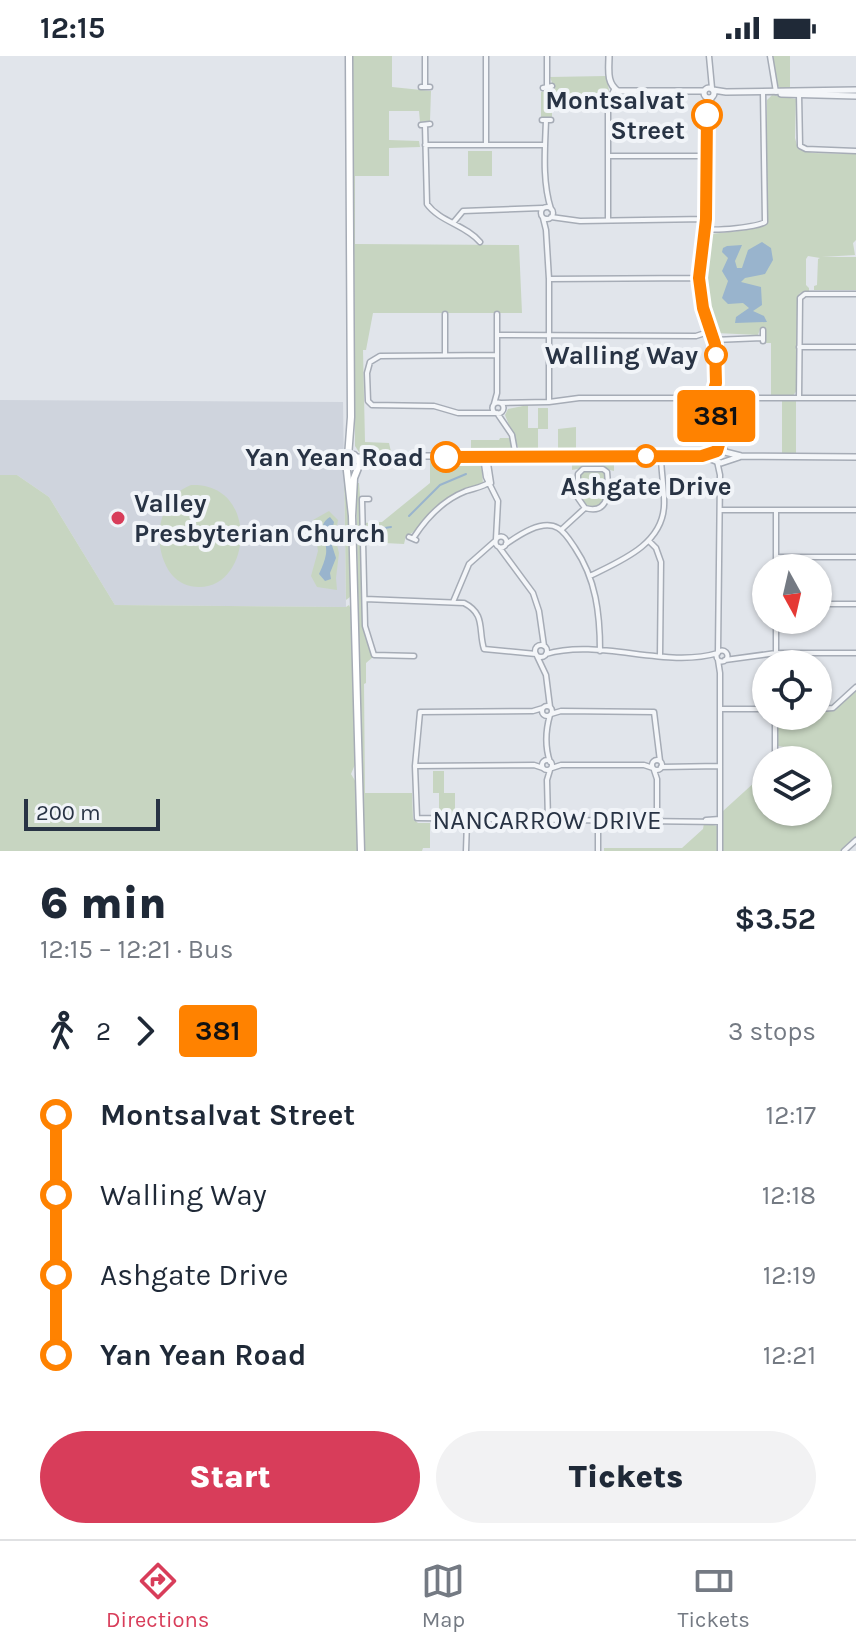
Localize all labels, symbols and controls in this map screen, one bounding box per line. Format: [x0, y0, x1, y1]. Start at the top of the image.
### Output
text: 12:15 [40, 10, 105, 46]
place label: Montsalvat Street [545, 85, 685, 146]
marker: Montsalvat Street [692, 100, 722, 130]
place label: Walling Way [545, 340, 698, 371]
marker: Walling Way [705, 344, 727, 366]
line badge: 381 [670, 390, 762, 442]
text: 381 [693, 399, 739, 432]
place label: Yan Yean Road [245, 442, 424, 473]
marker: Yan Yean Road [431, 442, 461, 472]
marker: Ashgate Drive [635, 445, 657, 467]
place label: Ashgate Drive [561, 471, 732, 502]
place label: Valley Presbyterian Church [134, 488, 386, 549]
marker: Valley Presbyterian Church [109, 509, 127, 527]
north arrow [752, 554, 832, 634]
map controls [752, 554, 832, 826]
button: locate [752, 650, 832, 730]
button: layers [752, 746, 832, 826]
scale bar [24, 795, 160, 831]
text: 200 m [36, 800, 101, 826]
street label: NANCARROW DRIVE [432, 805, 662, 836]
text: 6 min [40, 878, 167, 929]
text: $3.52 [735, 901, 816, 937]
text: 12:15 – 12:21 · Bus [40, 934, 233, 965]
icon: walk [40, 1009, 84, 1053]
icon: forward [123, 1009, 167, 1053]
text: 381 [195, 1014, 241, 1047]
text: 2 [96, 1016, 111, 1047]
text: 3 stops [728, 1016, 816, 1047]
text: Montsalvat Street [100, 1097, 355, 1133]
text: 12:17 [766, 1100, 816, 1131]
text: Walling Way [100, 1177, 267, 1213]
text: 12:18 [762, 1180, 816, 1211]
text: Ashgate Drive [100, 1257, 288, 1293]
text: 12:19 [763, 1260, 816, 1291]
text: Yan Yean Road [100, 1337, 306, 1373]
text: 12:21 [763, 1340, 816, 1371]
button: Start [40, 1431, 420, 1523]
button: Tickets [436, 1431, 816, 1523]
tab: Directions [106, 1559, 209, 1633]
tab: Map [421, 1559, 465, 1633]
tab: Tickets [677, 1559, 750, 1633]

